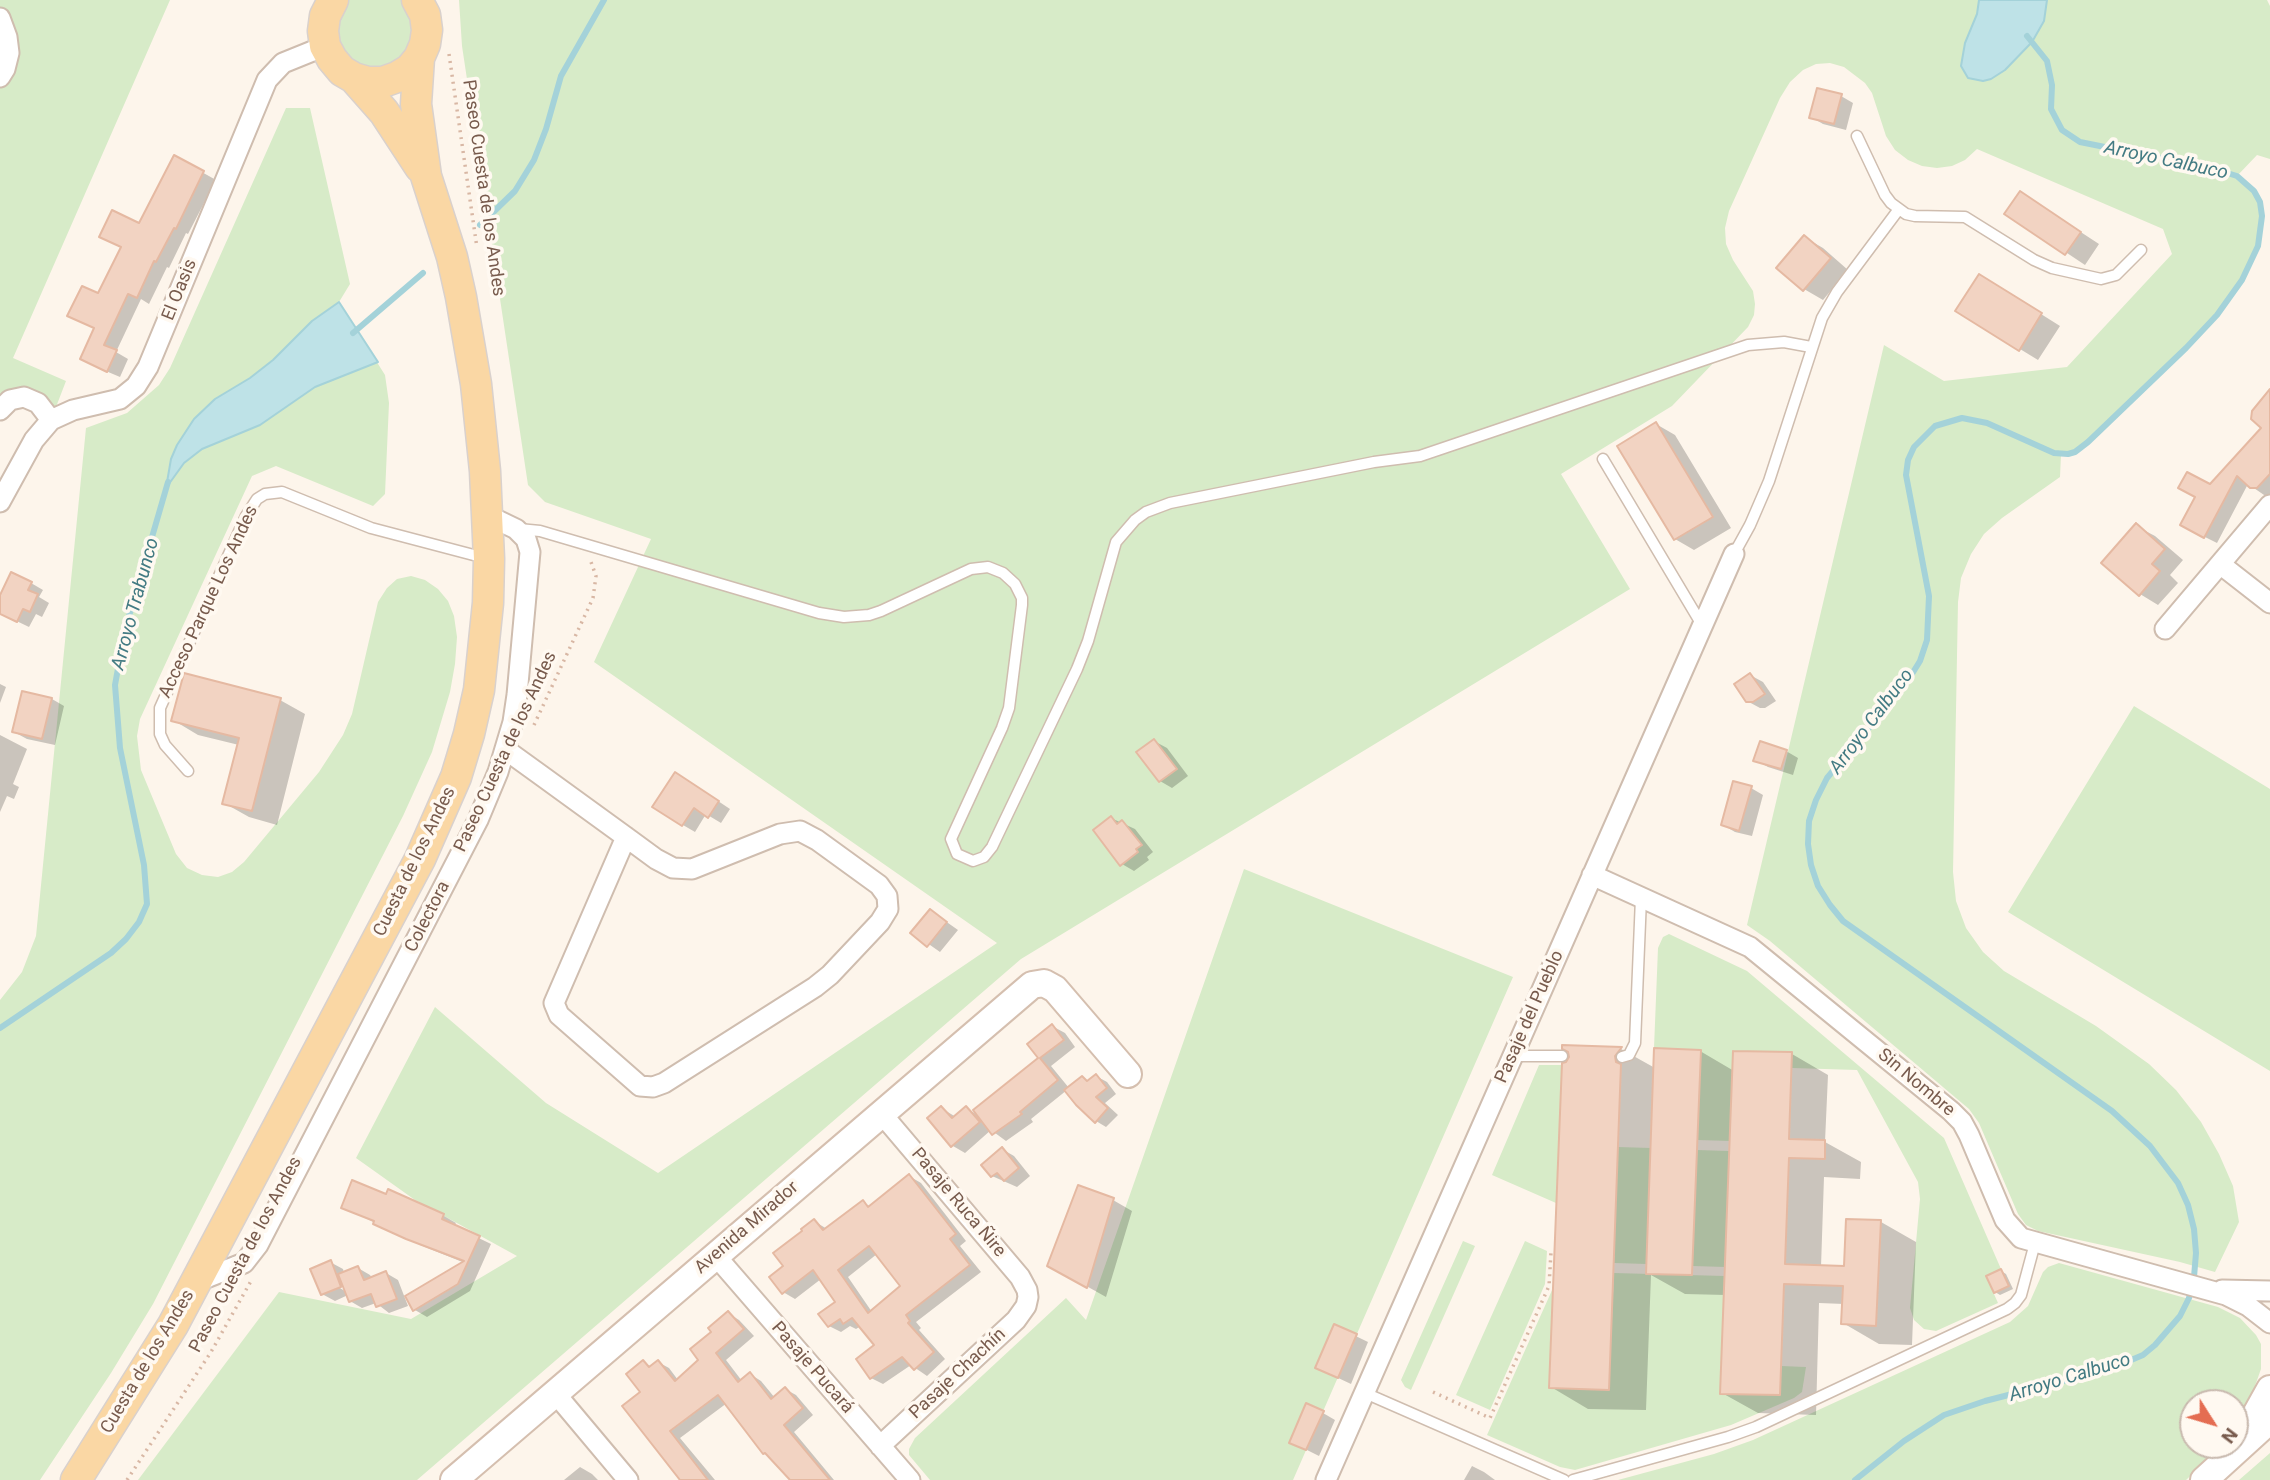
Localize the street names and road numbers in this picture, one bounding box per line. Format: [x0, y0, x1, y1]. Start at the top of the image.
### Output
street label: Paseo Cuesta de los Andes [457, 78, 509, 298]
street label: El Oasis [158, 256, 202, 324]
street label: Acceso Parque Los Andes [155, 502, 263, 702]
street label: Paseo Cuesta de los Andes [450, 648, 562, 856]
street label: Cuesta de los Andes [369, 784, 461, 940]
street label: Colectora [401, 878, 455, 956]
street label: Pasaje del Pueblo [1491, 947, 1569, 1087]
street label: Sin Nombre [1873, 1045, 1959, 1121]
street label: Pasaje Ruca Ñire [906, 1144, 1010, 1262]
street label: Paseo Cuesta de los Andes [185, 1153, 307, 1357]
street label: Avenida Mirador [691, 1177, 803, 1279]
street label: Cuesta de los Andes [97, 1286, 199, 1438]
street label: Pasaje Pucará [766, 1318, 858, 1418]
street label: Pasaje Chachín [905, 1324, 1011, 1424]

